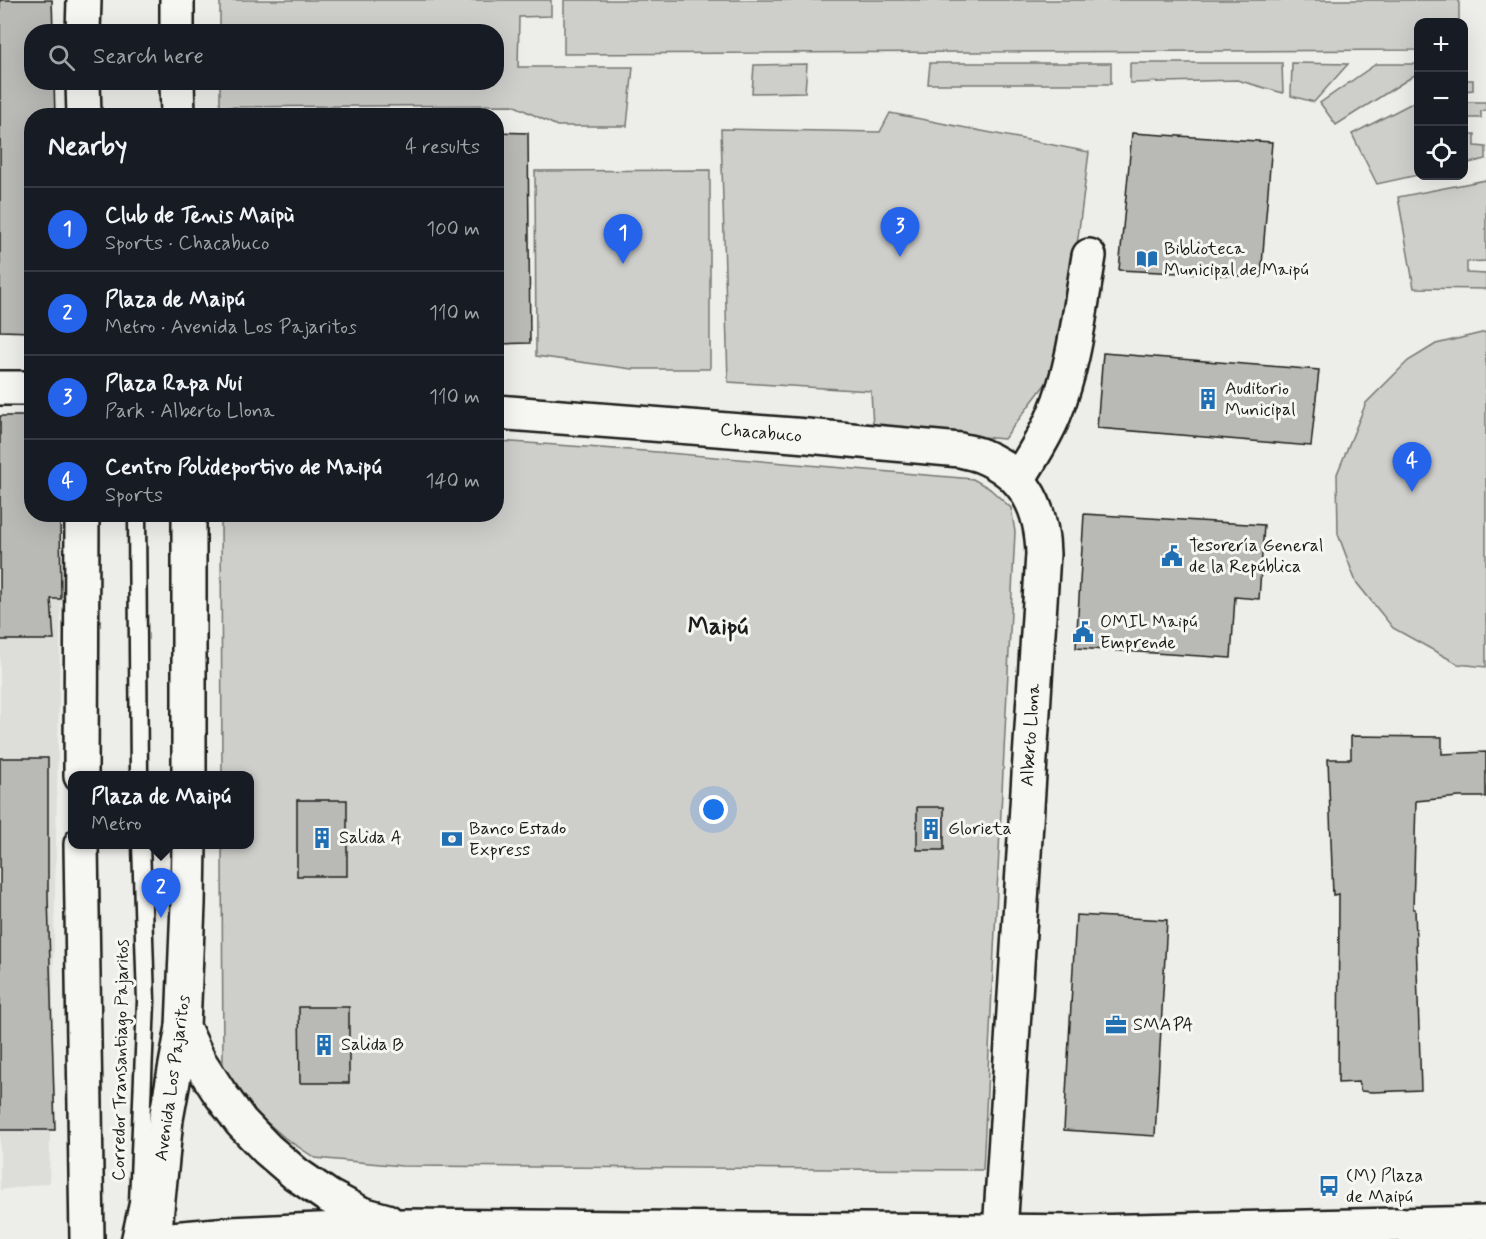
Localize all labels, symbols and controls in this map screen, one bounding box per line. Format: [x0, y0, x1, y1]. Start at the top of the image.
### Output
map controls [1414, 18, 1468, 180]
button: + [1414, 18, 1468, 72]
search box [24, 24, 504, 90]
icon: search [45, 41, 78, 74]
text: Search here [93, 43, 204, 71]
button: − [1414, 72, 1468, 126]
button: locate [1414, 126, 1468, 180]
text: Nearby [48, 130, 127, 164]
text: 4 results [405, 134, 480, 161]
text: Club de Tenis Maipù [105, 202, 294, 230]
pin: 3 [880, 208, 920, 257]
pin: 1 [604, 214, 642, 264]
text: 1 [63, 216, 72, 243]
text: 100 m [426, 216, 480, 243]
text: Sports · Chacabuco [105, 230, 270, 257]
place label: Biblioteca Municipal de Maipú [1164, 237, 1309, 282]
library icon: Biblioteca Municipal de Maipú [1135, 247, 1159, 271]
text: Plaza de Maipú [105, 286, 245, 314]
text: 2 [63, 300, 72, 327]
text: 110 m [429, 300, 480, 327]
text: Metro · Avenida Los Pajaritos [105, 314, 357, 341]
text: Plaza Rapa Nui [105, 370, 242, 398]
place label: Auditorio Municipal [1225, 377, 1296, 422]
text: 3 [63, 384, 72, 411]
text: 110 m [429, 384, 480, 411]
building icon: Auditorio Municipal [1196, 387, 1220, 411]
text: Park · Alberto Llona [105, 398, 275, 425]
street label: Chacabuco [719, 417, 803, 449]
pin: 4 [1392, 442, 1432, 492]
text: Centro Polideportivo de Maipú [105, 454, 382, 482]
text: 4 [62, 468, 73, 495]
text: 140 m [426, 468, 480, 495]
text: Sports [105, 482, 163, 509]
place label: Tesorería General de la República [1189, 534, 1324, 579]
public building icon: Tesorería General de la República [1160, 544, 1184, 568]
place label: OMIL Maipú Emprende [1100, 610, 1198, 655]
district label: Maipú [688, 612, 748, 643]
public building icon: OMIL Maipú Emprende [1071, 620, 1095, 644]
street label: Alberto Llona [1015, 683, 1047, 787]
popup [68, 771, 254, 849]
text: Plaza de Maipú [91, 783, 231, 811]
your location [699, 795, 728, 824]
text: Metro [91, 811, 142, 838]
place label: Banco Estado Express [469, 817, 566, 862]
building icon: Glorieta [919, 817, 943, 841]
place label: Glorieta [948, 817, 1012, 841]
building icon: Salida A [310, 826, 334, 850]
place label: Salida A [339, 826, 402, 850]
bank icon: Banco Estado Express [440, 827, 464, 851]
pin: 2 [142, 868, 180, 918]
street label: Corredor Transantiago Pajaritos [107, 939, 135, 1181]
street label: Avenida Los Pajaritos [149, 993, 197, 1163]
office icon: SMAPA [1104, 1013, 1128, 1037]
place label: SMAPA [1133, 1013, 1193, 1037]
building icon: Salida B [312, 1033, 336, 1057]
place label: Salida B [341, 1033, 403, 1057]
place label: (M) Plaza de Maipú [1346, 1164, 1423, 1209]
bus stop icon: (M) Plaza de Maipú [1317, 1174, 1341, 1198]

